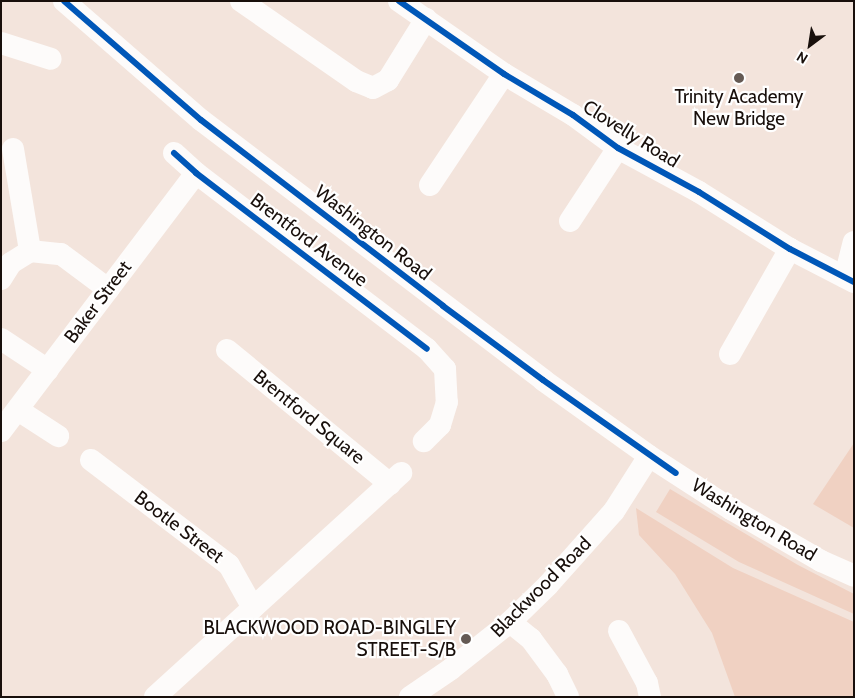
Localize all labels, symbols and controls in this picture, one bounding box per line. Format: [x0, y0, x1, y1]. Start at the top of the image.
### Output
north arrow [785, 20, 835, 70]
text: N [793, 48, 811, 68]
marker: Trinity Academy New Bridge [733, 72, 745, 84]
place label: Trinity Academy New Bridge [675, 86, 803, 130]
street label: Clovelly Road [579, 95, 683, 173]
street label: Washington Road [310, 180, 436, 286]
street label: Brentford Avenue [246, 188, 372, 292]
street label: Baker Street [60, 256, 136, 348]
street label: Brentford Square [249, 365, 369, 469]
street label: Washington Road [687, 474, 821, 566]
street label: Bootle Street [130, 486, 228, 568]
street label: Blackwood Road [486, 532, 596, 642]
place label: BLACKWOOD ROAD-BINGLEY STREET-S/B [203, 617, 456, 661]
marker: BLACKWOOD ROAD-BINGLEY STREET-S/B [460, 633, 472, 645]

